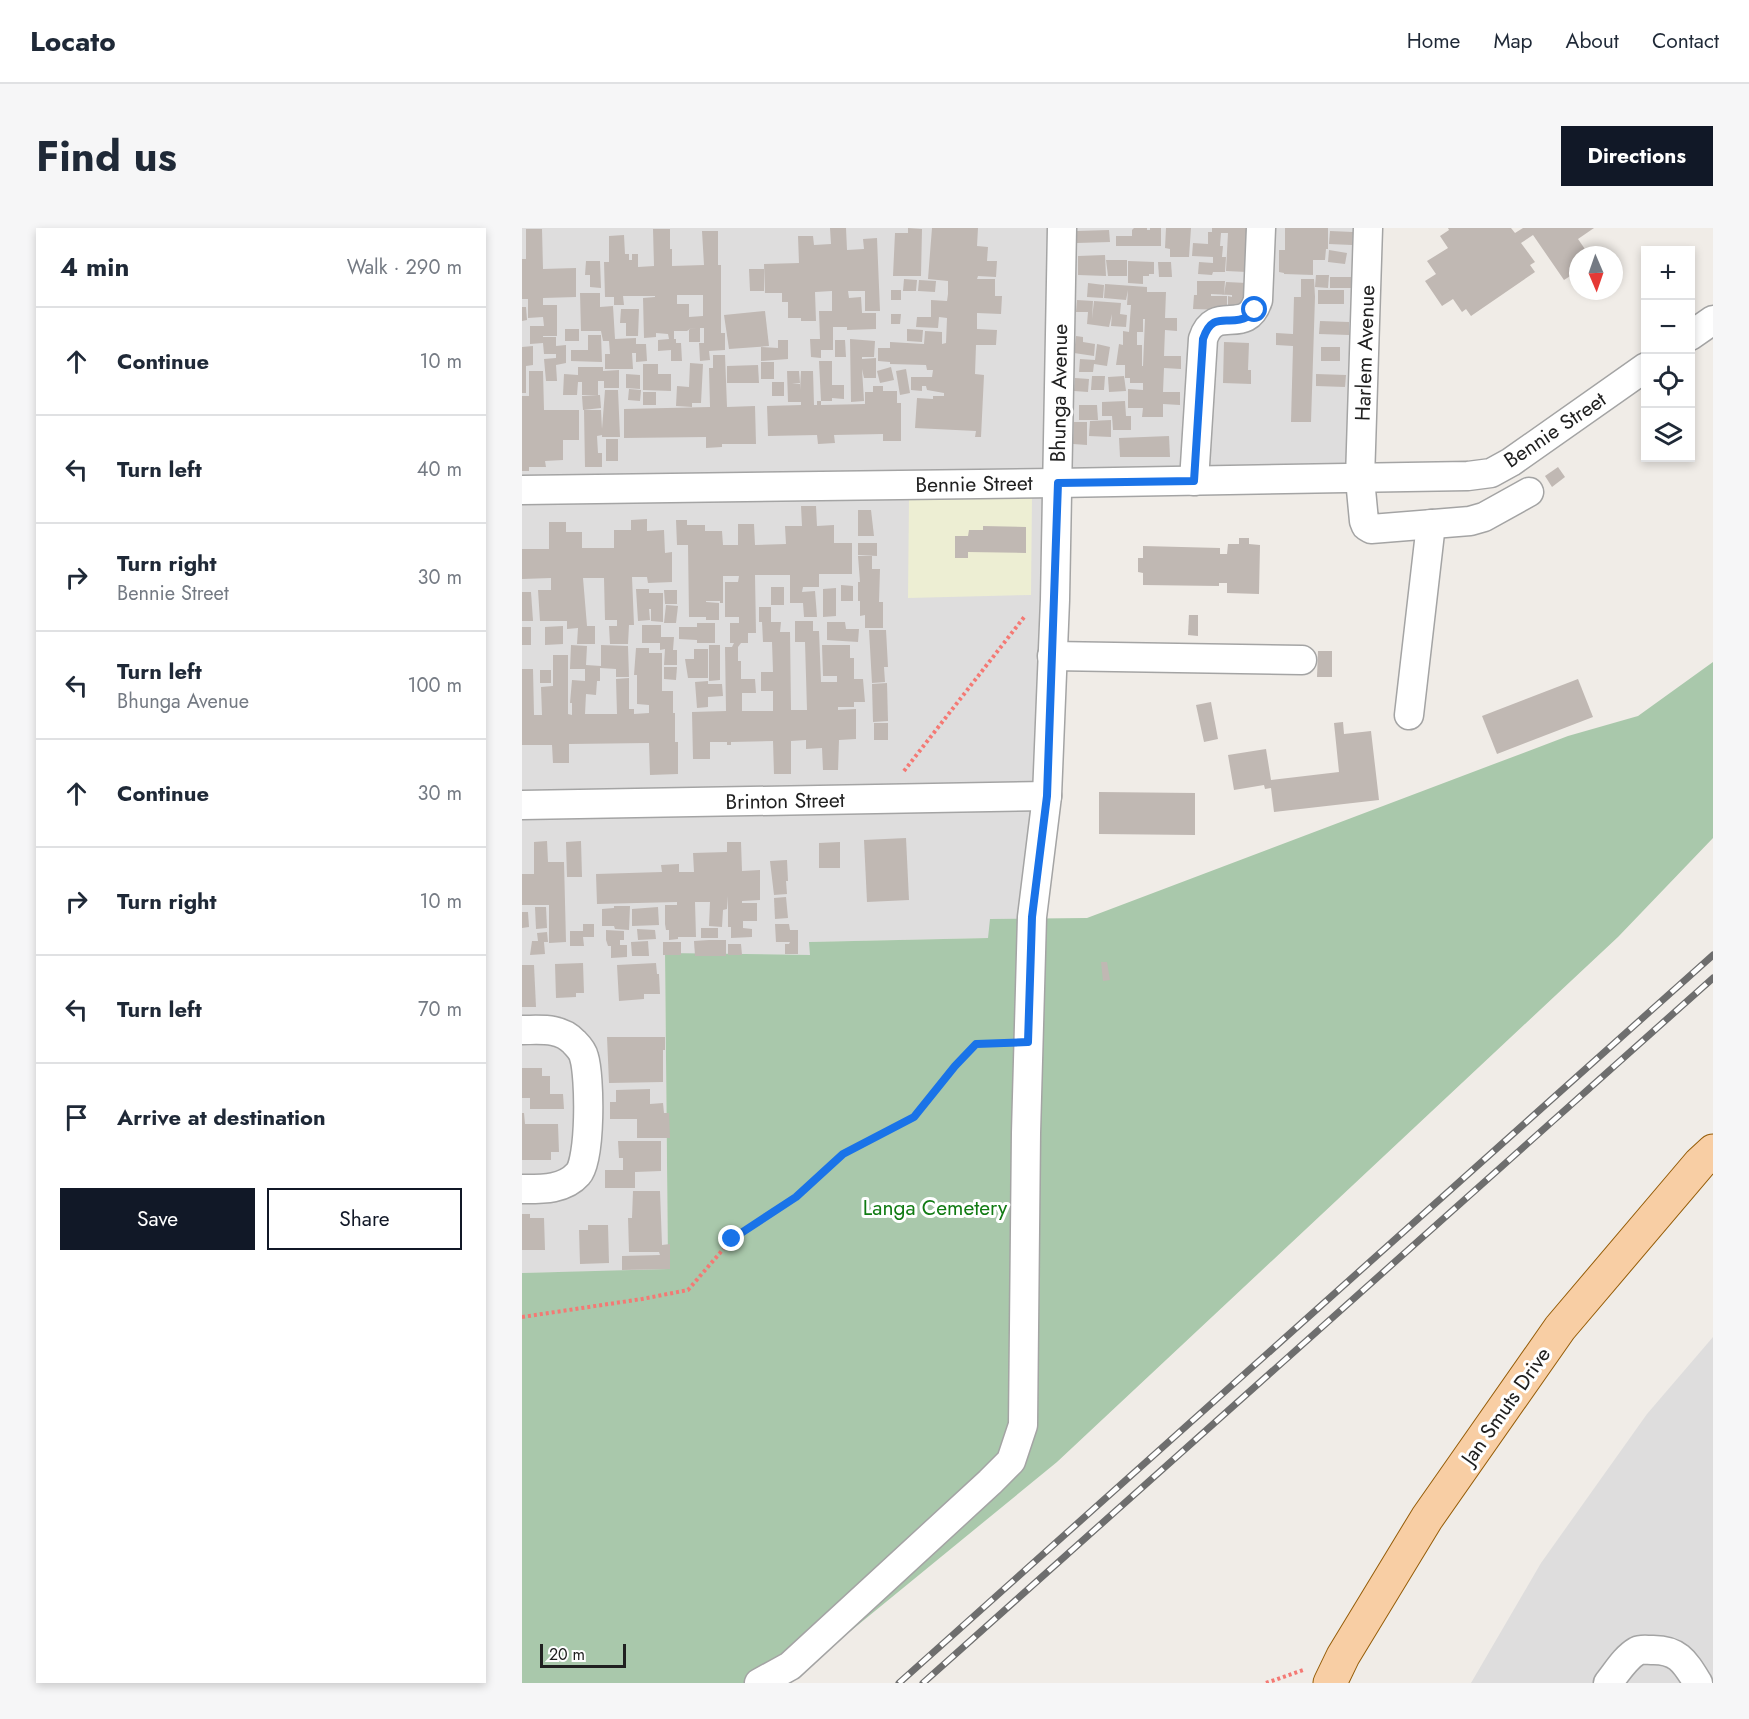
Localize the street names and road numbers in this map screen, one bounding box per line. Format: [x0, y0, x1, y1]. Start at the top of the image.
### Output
street label: Harlem Avenue [1348, 284, 1382, 422]
street label: Bhunga Avenue [1043, 323, 1075, 463]
street label: Bennie Street [1498, 385, 1612, 475]
street label: Bennie Street [915, 468, 1033, 500]
street label: Brinton Street [725, 785, 845, 817]
street label: Jan Smuts Drive [1452, 1341, 1558, 1474]

